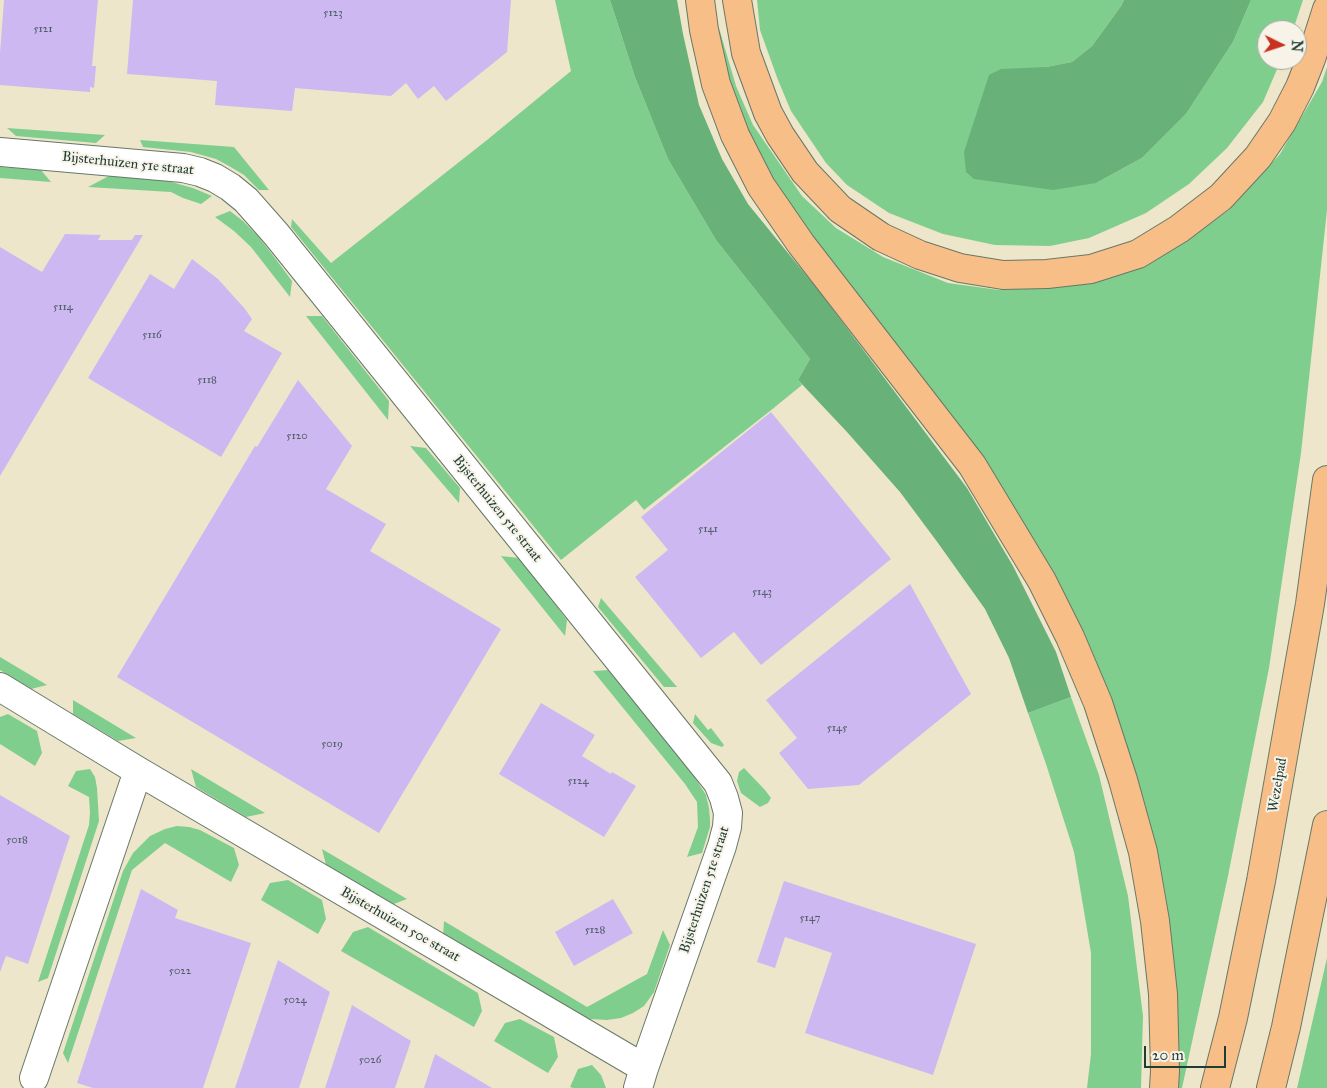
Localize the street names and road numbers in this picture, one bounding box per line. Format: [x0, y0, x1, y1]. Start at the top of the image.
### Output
street label: Bijsterhuizen 51e straat [61, 149, 195, 179]
street label: Bijsterhuizen 51e straat [449, 452, 545, 566]
street label: Wezelpad [1265, 757, 1291, 813]
street label: Bijsterhuizen 51e straat [677, 824, 733, 956]
street label: Bijsterhuizen 50e straat [337, 884, 463, 966]

